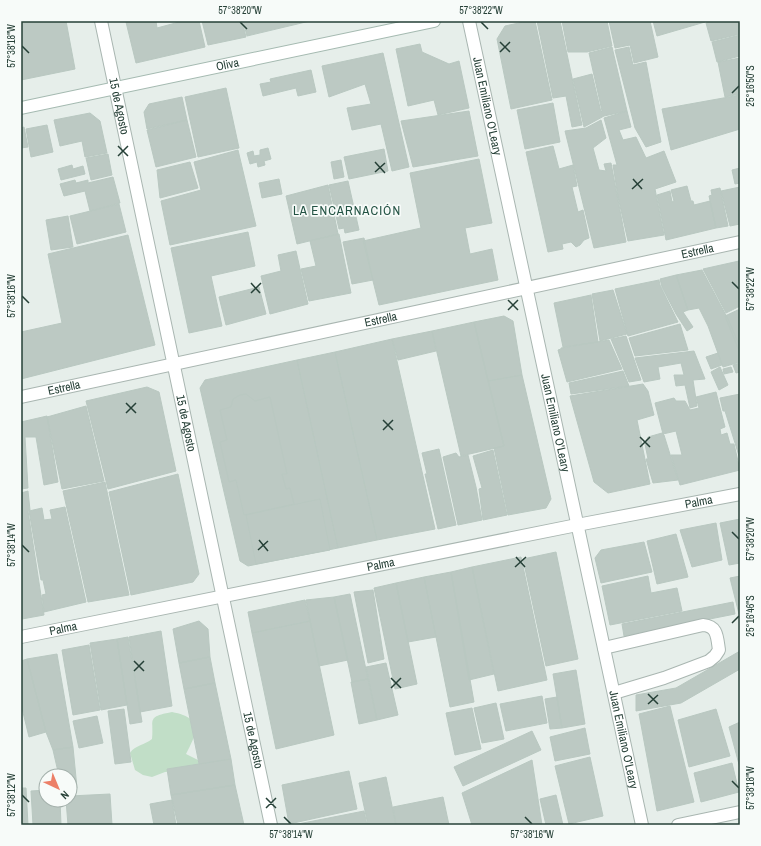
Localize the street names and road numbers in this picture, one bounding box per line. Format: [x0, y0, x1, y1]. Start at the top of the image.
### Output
street label: Oliva [215, 54, 241, 75]
street label: Juan Emiliano O'Leary [469, 55, 506, 157]
street label: 15 de Agosto [105, 76, 133, 136]
street label: Estrella [680, 240, 716, 262]
street label: Estrella [363, 308, 399, 331]
street label: Juan Emiliano O'Leary [537, 372, 574, 473]
street label: Estrella [46, 376, 82, 399]
street label: 15 de Agosto [172, 393, 200, 453]
street label: Palma [683, 491, 714, 512]
street label: Palma [365, 554, 397, 575]
street label: Palma [48, 618, 79, 639]
street label: Juan Emiliano O'Leary [605, 689, 642, 790]
street label: 15 de Agosto [239, 710, 267, 770]

